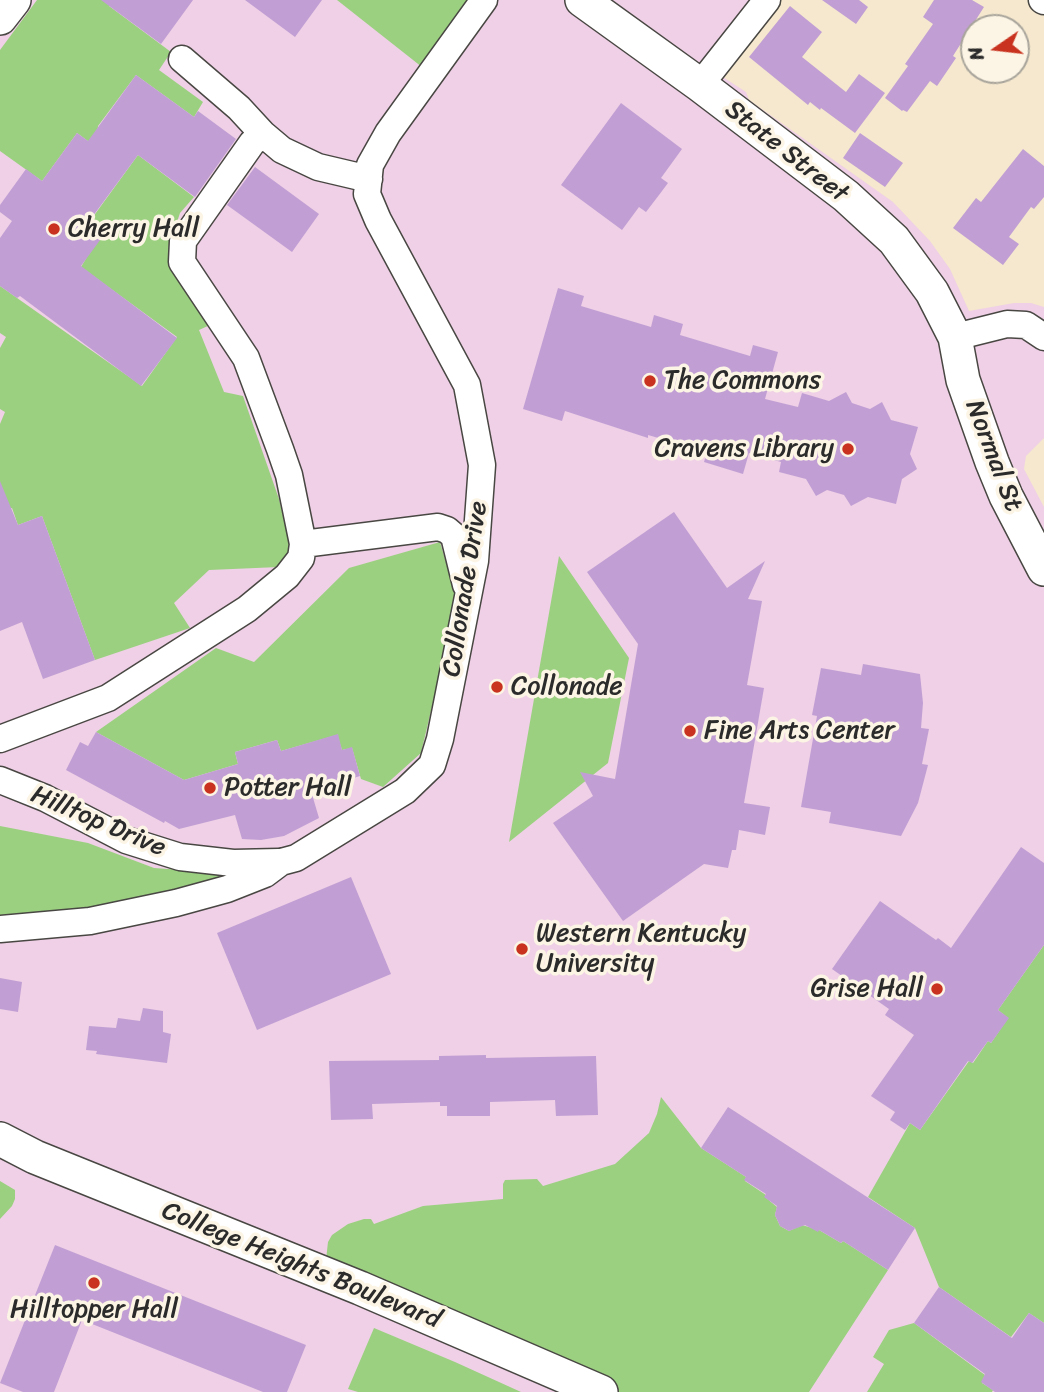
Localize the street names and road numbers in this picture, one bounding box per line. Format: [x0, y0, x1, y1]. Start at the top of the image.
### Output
street label: State Street [718, 94, 854, 210]
street label: Normal St [958, 396, 1028, 516]
street label: Collonade Drive [437, 499, 495, 679]
street label: Hilltop Drive [26, 780, 170, 864]
street label: College Heights Boulevard [157, 1196, 445, 1336]

